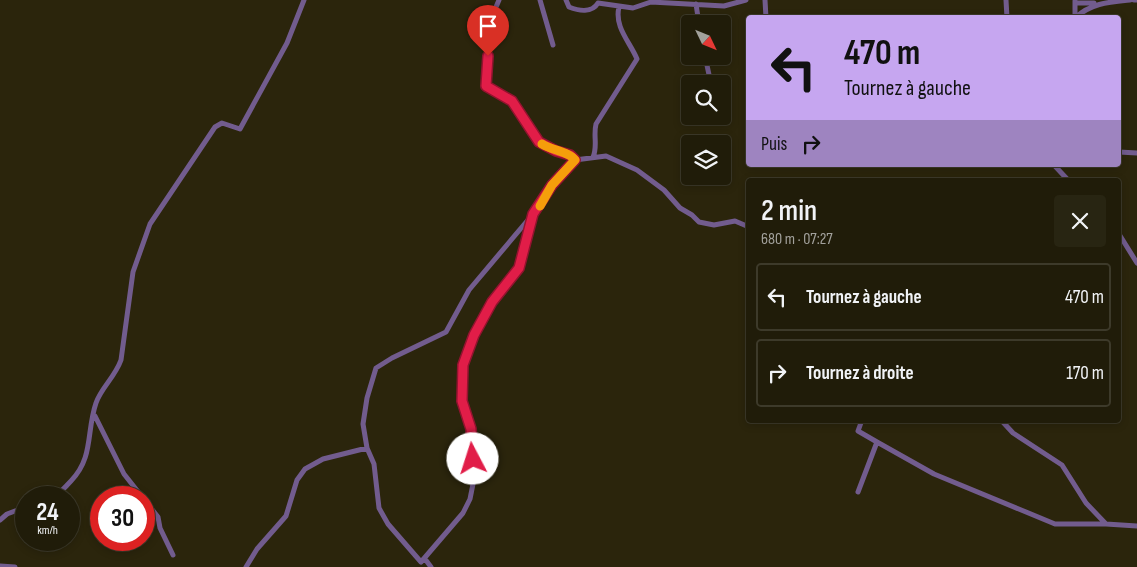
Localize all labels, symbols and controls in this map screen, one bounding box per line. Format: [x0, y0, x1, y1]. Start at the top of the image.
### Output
pin [467, 5, 509, 56]
icon: arrive [474, 12, 502, 40]
north arrow [681, 15, 731, 65]
map controls [681, 15, 731, 185]
text: 470 m [844, 32, 920, 75]
icon: left [761, 35, 826, 100]
button: search [681, 75, 731, 125]
text: Tournez à gauche [844, 75, 971, 102]
icon: right [797, 130, 825, 158]
text: Puis [761, 133, 787, 156]
button: layers [681, 135, 731, 185]
text: 2 min [761, 193, 817, 229]
button: close [1054, 195, 1106, 247]
text: 680 m · 07:27 [761, 230, 833, 249]
icon: left [763, 283, 791, 311]
text: Tournez à gauche [806, 286, 922, 309]
text: 470 m [1065, 286, 1104, 309]
icon: right [763, 359, 791, 387]
text: Tournez à droite [806, 362, 914, 385]
text: 170 m [1066, 362, 1104, 385]
position arrow [446, 432, 498, 484]
speed limit sign: 30 [90, 486, 155, 551]
text: 24 [36, 497, 59, 528]
text: km/h [37, 523, 58, 538]

